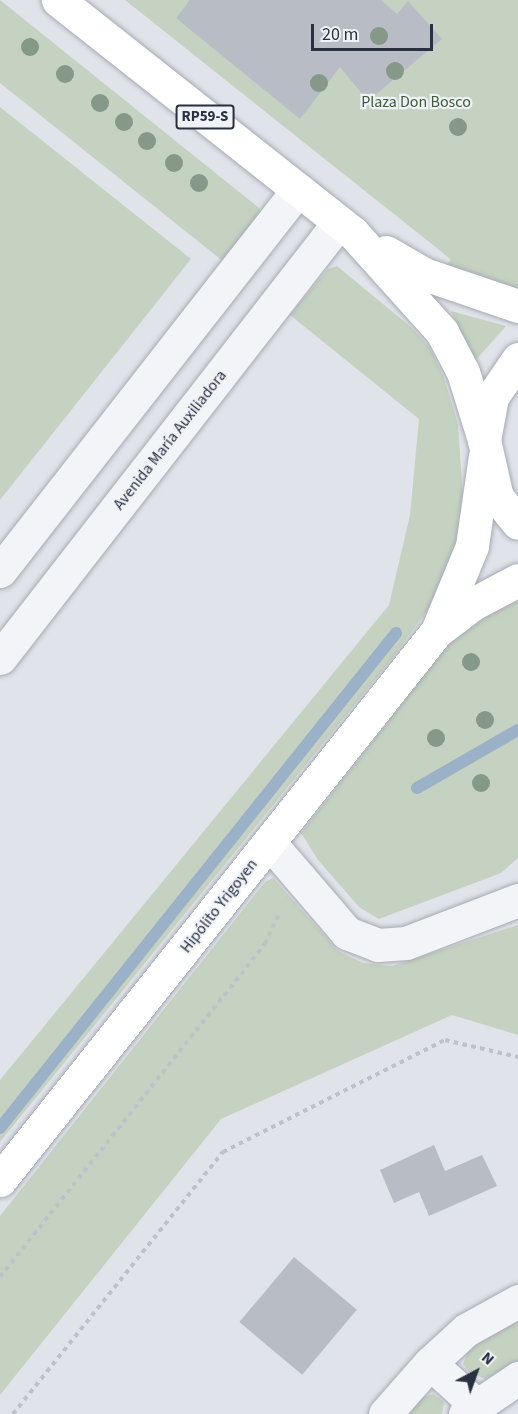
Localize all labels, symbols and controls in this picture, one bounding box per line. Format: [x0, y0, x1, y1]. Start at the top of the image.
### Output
scale bar [314, 12, 436, 50]
text: 20 m [322, 22, 358, 47]
park label: Plaza Don Bosco [361, 92, 471, 112]
road number: RP59-S [175, 105, 235, 129]
street label: Avenida María Auxiliadora [109, 366, 231, 514]
street label: Hipólito Yrigoyen [176, 855, 262, 957]
north arrow [446, 1342, 506, 1402]
text: N [477, 1347, 499, 1370]

